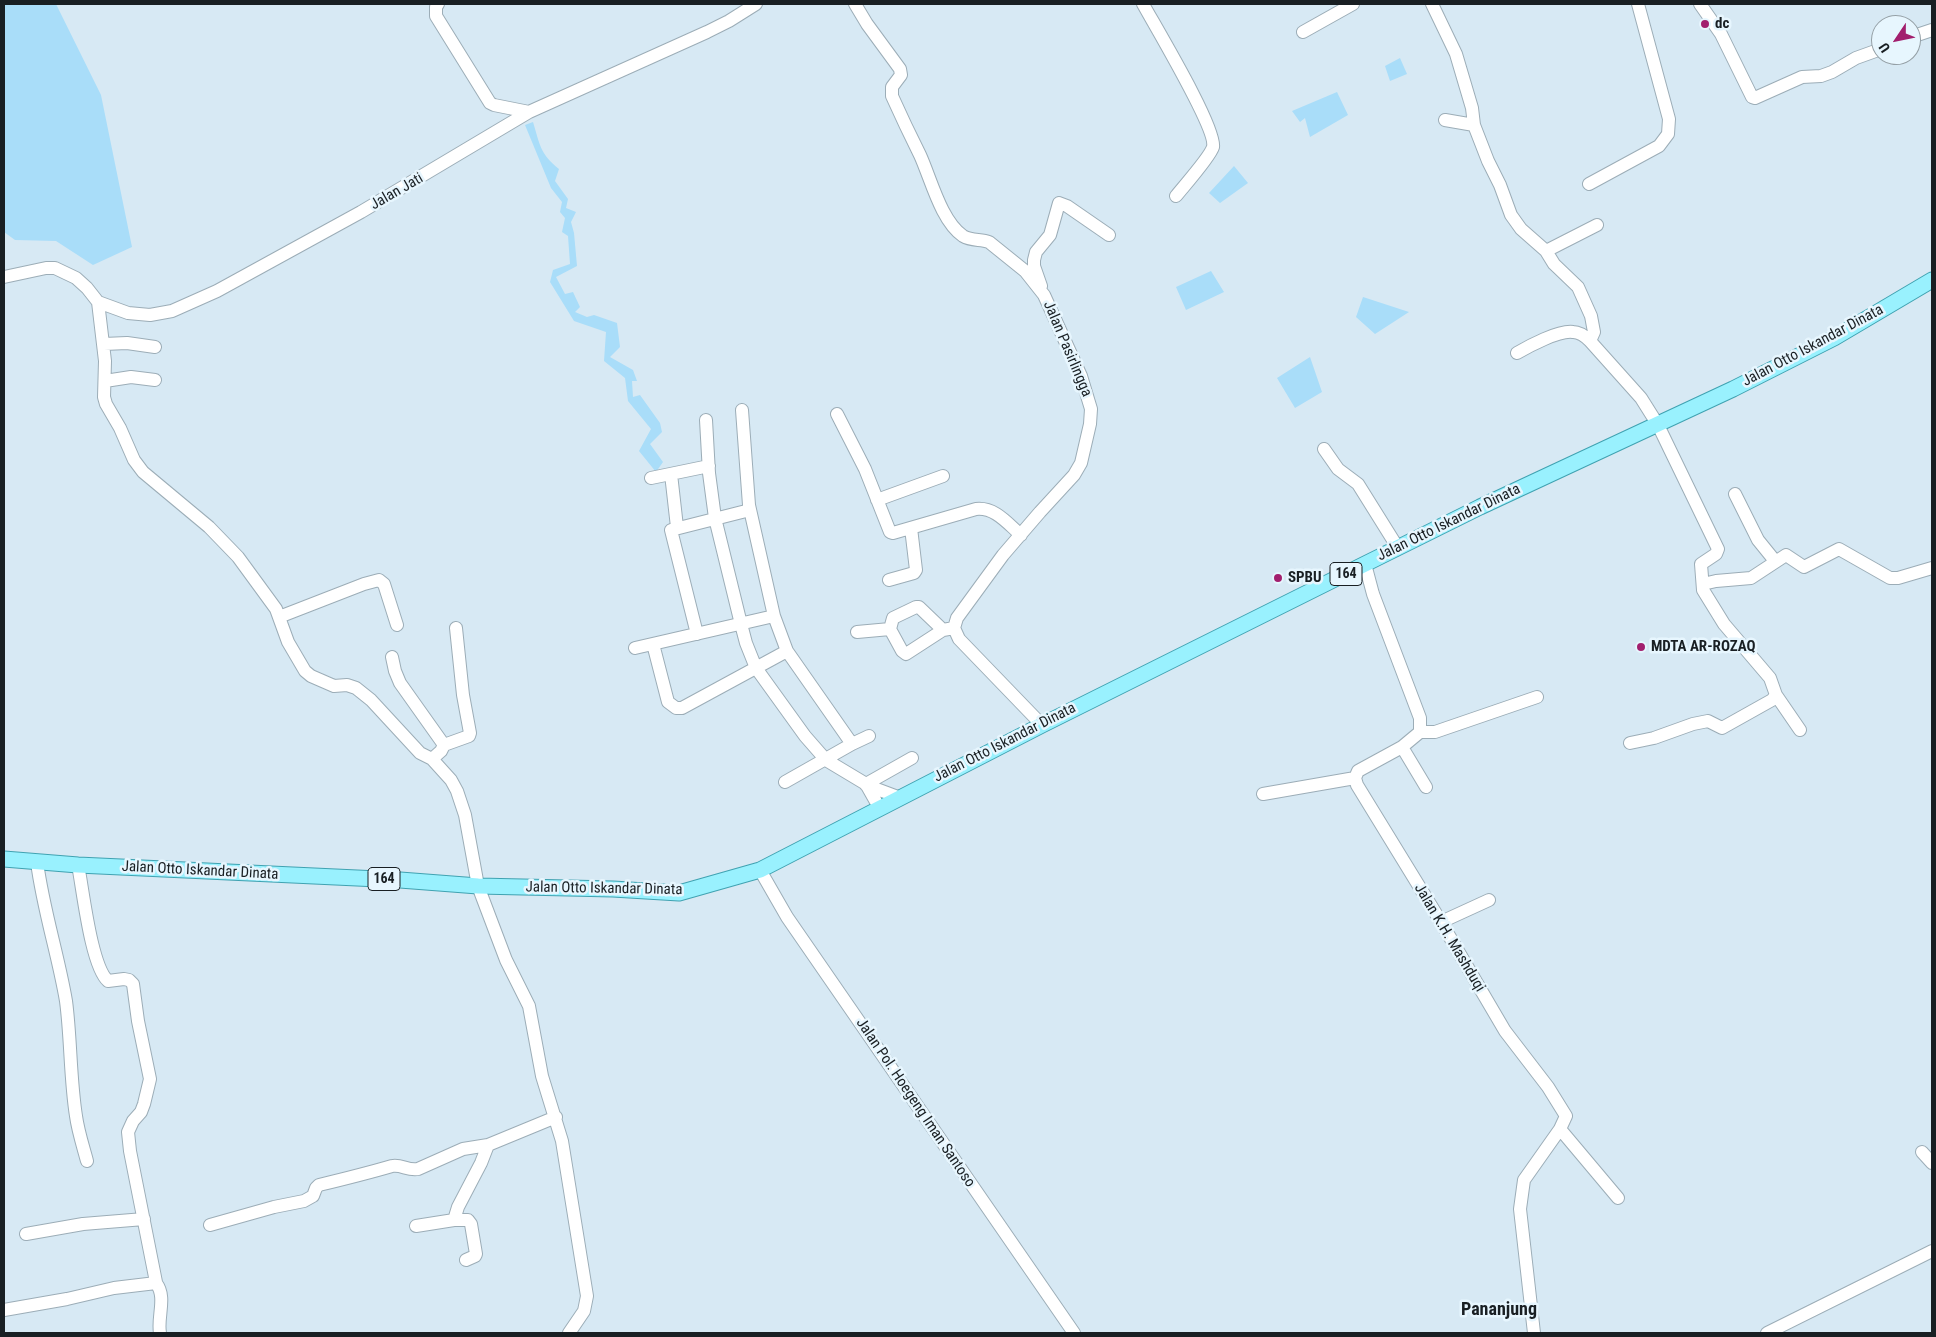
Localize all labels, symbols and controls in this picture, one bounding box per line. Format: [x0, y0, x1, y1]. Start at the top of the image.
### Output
place label: dc [1715, 15, 1729, 33]
north arrow [1871, 15, 1921, 65]
marker: dc [1699, 18, 1711, 30]
text: U [1876, 40, 1893, 56]
street label: Jalan Jati [367, 170, 427, 214]
street label: Jalan Pasirlingga [1039, 298, 1095, 400]
street label: Jalan Otto Iskandar Dinata [1739, 301, 1887, 391]
street label: Jalan Otto Iskandar Dinata [1374, 480, 1524, 566]
road number: 164 [1330, 562, 1362, 586]
place label: SPBU [1288, 569, 1322, 587]
marker: SPBU [1272, 572, 1284, 584]
place label: MDTA AR-ROZAQ [1651, 638, 1756, 656]
marker: MDTA AR-ROZAQ [1635, 641, 1647, 653]
street label: Jalan Otto Iskandar Dinata [931, 699, 1079, 787]
street label: Jalan Otto Iskandar Dinata [121, 858, 279, 884]
road number: 164 [368, 868, 400, 891]
street label: Jalan Otto Iskandar Dinata [525, 879, 683, 899]
street label: Jalan K.H. Mashduqi [1410, 881, 1488, 995]
street label: Jalan Pol. Hoegeng Iman Santoso [852, 1015, 978, 1191]
district label: Pananjung [1461, 1299, 1537, 1321]

